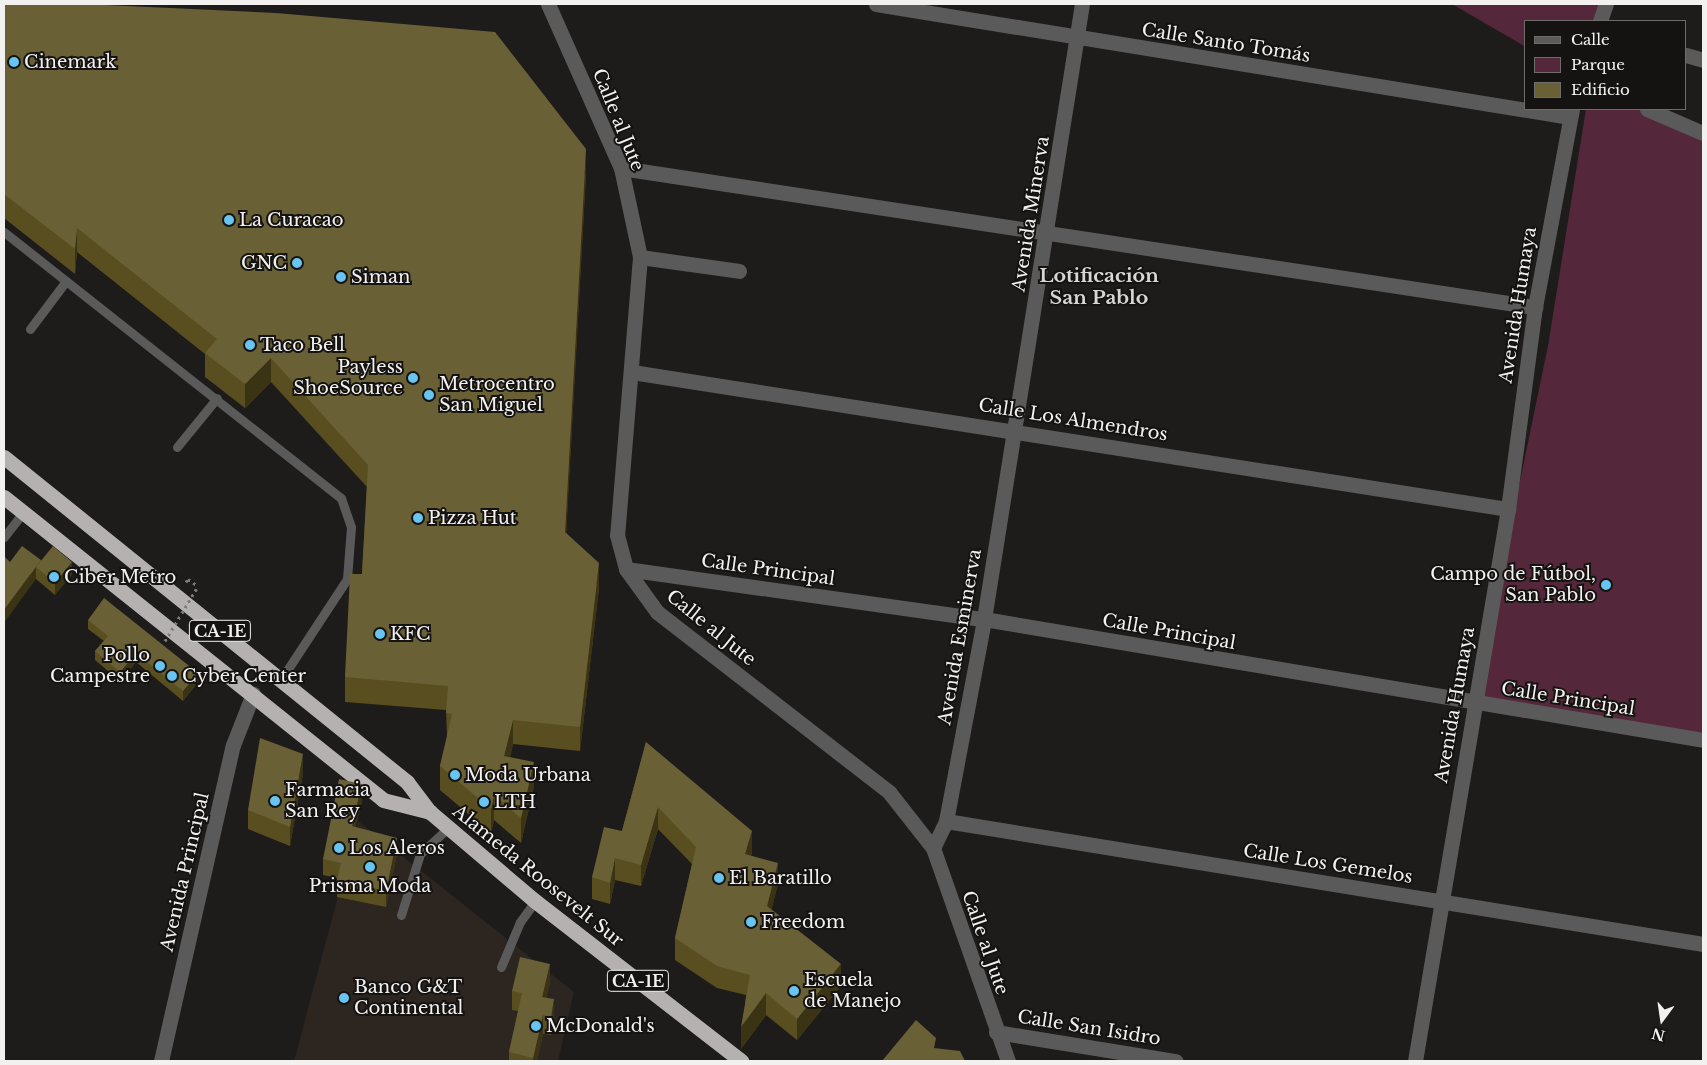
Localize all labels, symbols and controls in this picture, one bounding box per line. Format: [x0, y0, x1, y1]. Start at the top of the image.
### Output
street label: Calle Santo Tomás [1140, 19, 1312, 67]
legend [1524, 20, 1687, 110]
text: Calle [1571, 30, 1610, 49]
place label: Cinemark [24, 51, 116, 73]
text: Parque [1571, 55, 1625, 74]
marker: Cinemark [8, 56, 20, 68]
street label: Calle al Jute [588, 66, 648, 174]
text: Edificio [1571, 80, 1630, 99]
street label: Avenida Minerva [1008, 135, 1054, 293]
place label: La Curacao [239, 209, 344, 231]
marker: La Curacao [223, 214, 235, 226]
street label: Avenida Humaya [1495, 225, 1541, 385]
place label: GNC [241, 252, 287, 274]
marker: GNC [291, 257, 303, 269]
district label: Lotificación San Pablo [1039, 265, 1159, 309]
place label: Siman [351, 266, 410, 288]
marker: Siman [335, 271, 347, 283]
place label: Taco Bell [260, 334, 345, 356]
marker: Taco Bell [244, 339, 256, 351]
place label: Payless ShoeSource [293, 357, 403, 399]
marker: Payless ShoeSource [407, 372, 419, 384]
place label: Metrocentro San Miguel [439, 374, 555, 416]
marker: Metrocentro San Miguel [423, 389, 435, 401]
street label: Calle Los Almendros [976, 394, 1170, 446]
place label: Pizza Hut [428, 507, 517, 529]
marker: Pizza Hut [412, 512, 424, 524]
street label: Avenida Esminerva [934, 547, 986, 727]
street label: Calle Principal [700, 550, 836, 590]
place label: Campo de Fútbol, San Pablo [1430, 564, 1596, 606]
place label: Ciber Metro [64, 566, 177, 588]
marker: Ciber Metro [48, 571, 60, 583]
marker: Campo de Fútbol, San Pablo [1600, 579, 1612, 591]
street label: Calle al Jute [662, 585, 760, 671]
street label: Calle Principal [1101, 610, 1237, 654]
road number: CA-1E [189, 618, 251, 644]
place label: KFC [390, 623, 431, 645]
street label: Avenida Humaya [1431, 625, 1479, 785]
marker: KFC [374, 628, 386, 640]
place label: Pollo Campestre [50, 645, 150, 688]
marker: Pollo Campestre [154, 660, 166, 672]
place label: Cyber Center [182, 665, 307, 687]
marker: Cyber Center [166, 670, 178, 682]
street label: Calle Principal [1500, 678, 1636, 720]
place label: Moda Urbana [465, 764, 591, 786]
marker: Moda Urbana [449, 769, 461, 781]
place label: Farmacia San Rey [285, 780, 370, 822]
street label: Avenida Principal [156, 790, 214, 954]
place label: LTH [494, 791, 536, 813]
marker: Farmacia San Rey [269, 795, 281, 807]
marker: LTH [478, 796, 490, 808]
street label: Alameda Roosevelt Sur [448, 800, 628, 952]
place label: Los Aleros [349, 837, 446, 859]
street label: Calle Los Gemelos [1242, 840, 1414, 888]
marker: Los Aleros [333, 842, 345, 854]
marker: Prisma Moda [364, 861, 376, 873]
place label: El Baratillo [729, 867, 832, 889]
marker: El Baratillo [713, 872, 725, 884]
place label: Prisma Moda [309, 875, 431, 897]
street label: Calle al Jute [957, 888, 1013, 998]
place label: Freedom [761, 911, 845, 933]
marker: Freedom [745, 916, 757, 928]
road number: CA-1E [607, 968, 669, 994]
place label: Escuela de Manejo [804, 970, 901, 1012]
place label: Banco G&T Continental [354, 977, 463, 1020]
marker: Escuela de Manejo [788, 985, 800, 997]
marker: Banco G&T Continental [338, 992, 350, 1004]
north arrow [1637, 995, 1687, 1045]
street label: Calle San Isidro [1016, 1006, 1162, 1050]
place label: McDonald's [546, 1015, 655, 1037]
marker: McDonald's [530, 1020, 542, 1032]
text: N [1650, 1024, 1667, 1045]

